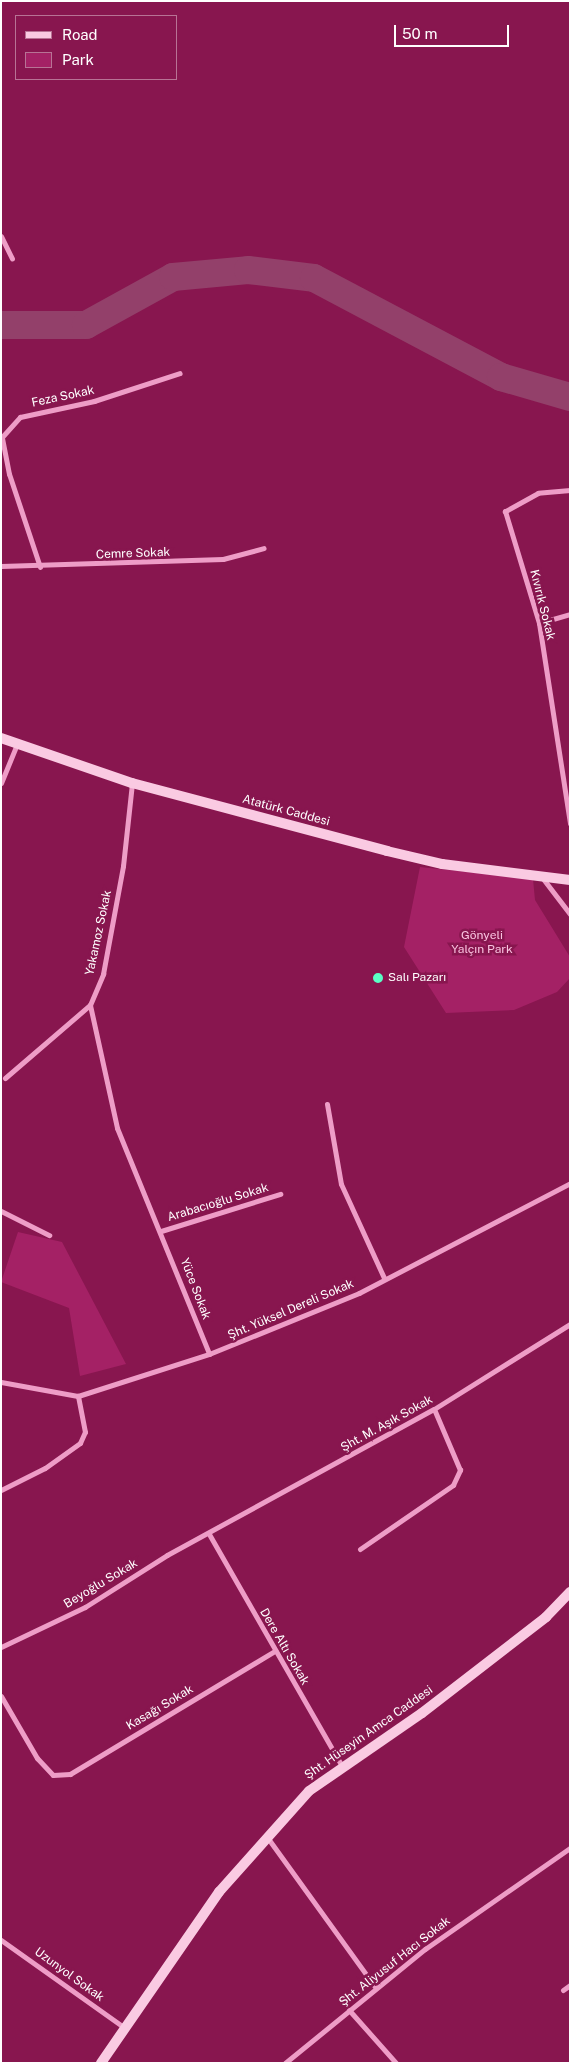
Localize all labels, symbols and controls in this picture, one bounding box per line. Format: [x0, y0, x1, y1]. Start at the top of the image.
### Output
legend [15, 15, 178, 80]
scale bar [396, 15, 511, 47]
text: 50 m [402, 25, 437, 42]
text: Road [62, 26, 98, 43]
text: Park [62, 51, 94, 68]
street label: Feza Sokak [30, 383, 96, 411]
street label: Cemre Sokak [96, 546, 170, 562]
street label: Kıvırık Sokak [526, 568, 558, 642]
street label: Atatürk Caddesi [241, 792, 331, 830]
street label: Yakamoz Sokak [83, 889, 115, 977]
park label: Gönyeli Yalçın Park [451, 929, 513, 957]
place label: Salı Pazarı [388, 971, 446, 985]
marker: Salı Pazarı [372, 972, 384, 984]
street label: Arabacıoğlu Sokak [166, 1181, 270, 1225]
street label: Yüce Sokak [177, 1256, 213, 1322]
street label: Şht. Yüksel Dereli Sokak [226, 1277, 356, 1343]
street label: Şht. M. Aşık Sokak [338, 1393, 436, 1455]
street label: Beyoğlu Sokak [62, 1556, 140, 1612]
street label: Dere Altı Sokak [256, 1606, 312, 1688]
street label: Kasağı Sokak [124, 1682, 196, 1734]
street label: Şht. Hüseyin Amca Caddesi [302, 1683, 436, 1783]
street label: Şht. Aliyusuf Hacı Sokak [337, 1914, 453, 2010]
street label: Uzunyol Sokak [31, 1945, 107, 2005]

